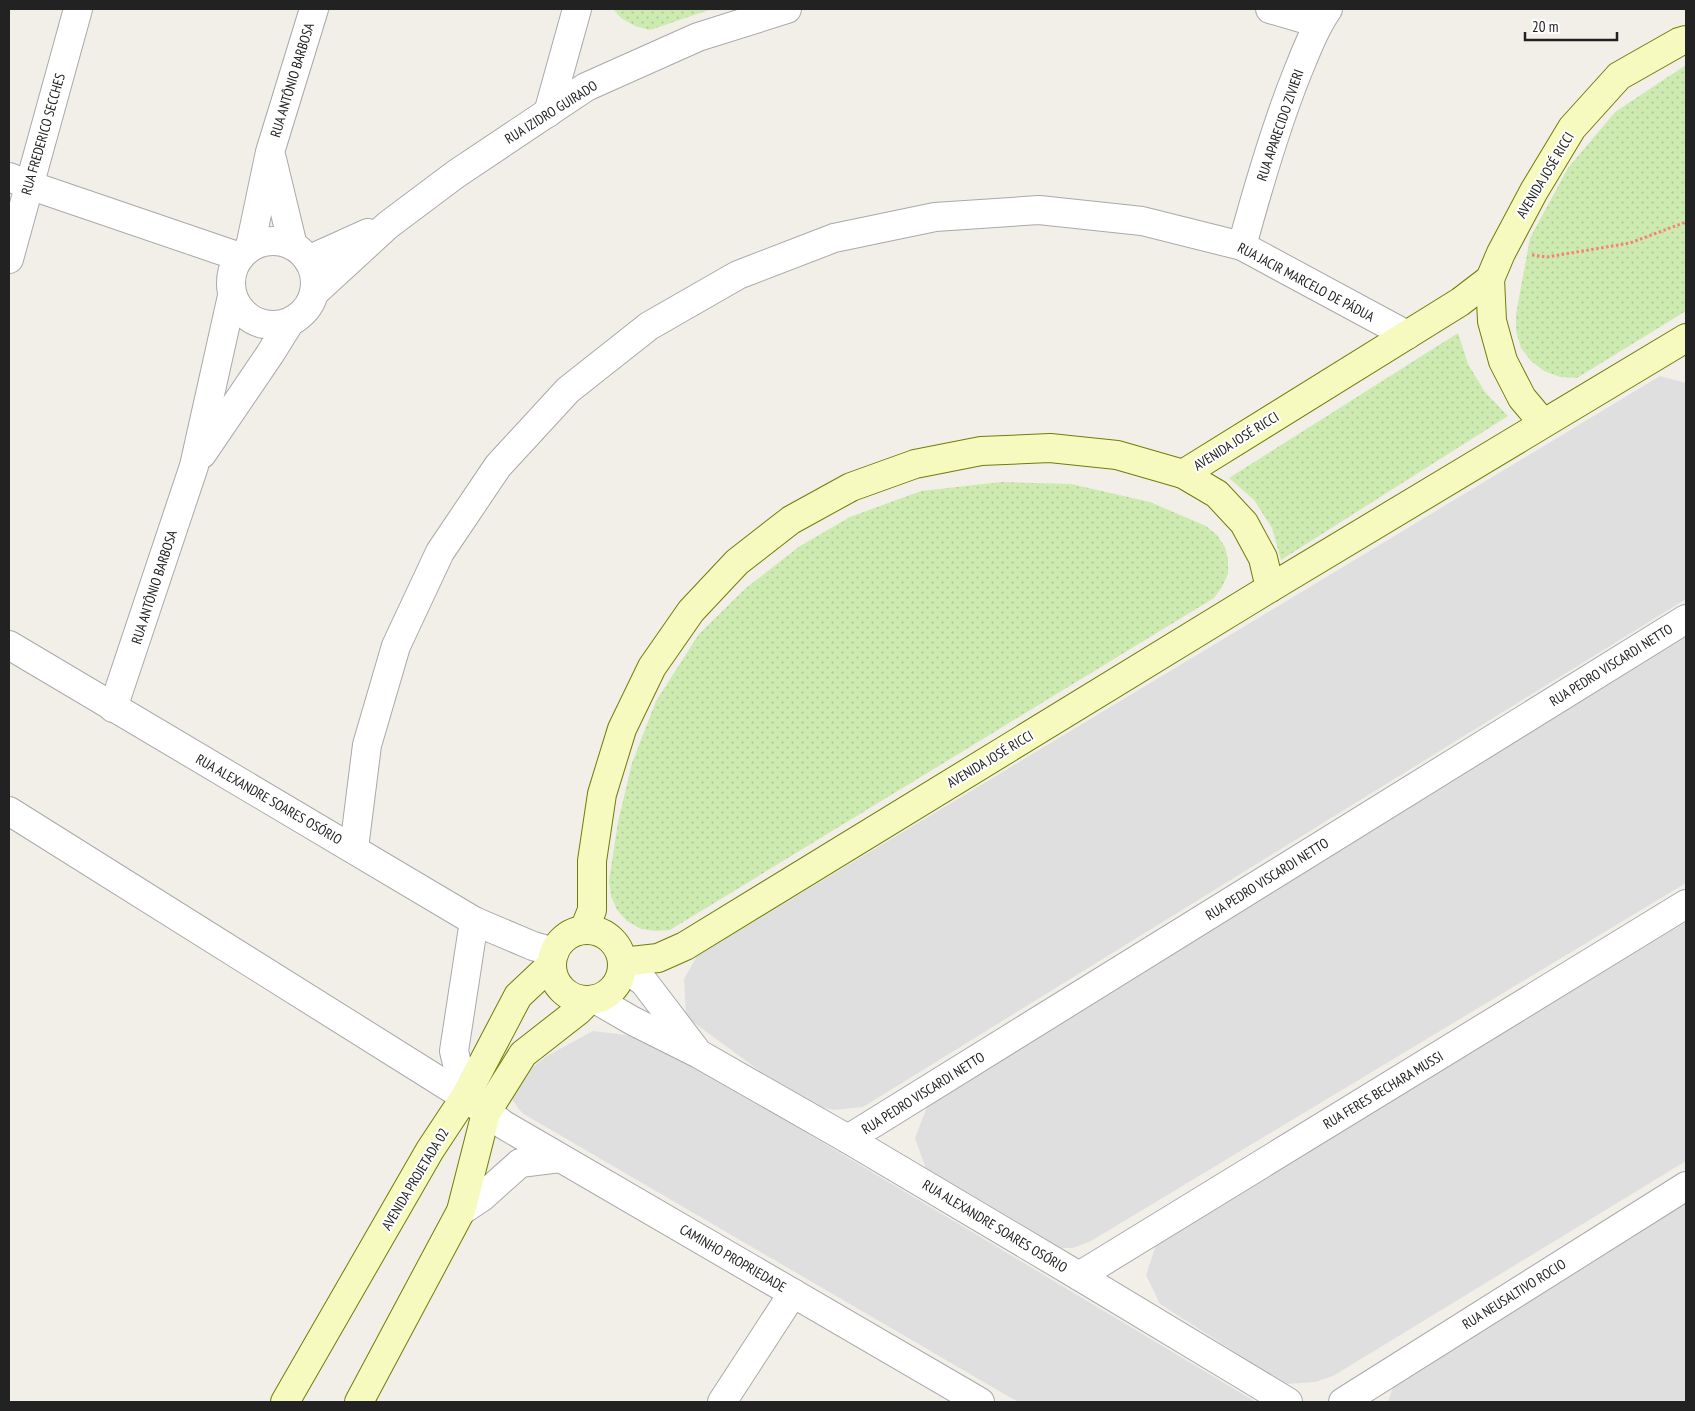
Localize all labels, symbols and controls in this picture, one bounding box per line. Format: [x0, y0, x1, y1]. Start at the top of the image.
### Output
scale bar [1525, 10, 1618, 42]
text: 20 m [1532, 17, 1558, 36]
street label: RUA ANTÔNIO BARBOSA [266, 20, 318, 139]
street label: RUA APARECIDO ZIVIERI [1252, 67, 1308, 183]
street label: RUA FREDERICO SECCHES [17, 71, 69, 197]
street label: RUA IZIDRO GUIRADO [501, 76, 601, 148]
street label: AVENIDA JOSÉ RICCI [1512, 129, 1578, 221]
street label: RUA JACIR MARCELO DE PÁDUA [1235, 238, 1378, 326]
street label: AVENIDA JOSÉ RICCI [1190, 408, 1282, 474]
street label: RUA ANTÔNIO BARBOSA [127, 527, 181, 646]
street label: RUA PEDRO VISCARDI NETTO [1546, 620, 1676, 710]
street label: AVENIDA JOSÉ RICCI [944, 726, 1036, 792]
street label: RUA ALEXANDRE SOARES OSÓRIO [193, 750, 346, 848]
street label: RUA PEDRO VISCARDI NETTO [1202, 834, 1332, 924]
street label: RUA FERES BECHARA MUSSI [1320, 1047, 1446, 1133]
street label: RUA PEDRO VISCARDI NETTO [858, 1048, 988, 1138]
street label: AVENIDA PROJETADA 02 [377, 1125, 453, 1233]
street label: RUA ALEXANDRE SOARES OSÓRIO [919, 1176, 1071, 1277]
street label: CAMINHO PROPRIEDADE [676, 1220, 790, 1296]
street label: RUA NEUSALTIVO ROCIO [1459, 1255, 1569, 1333]

